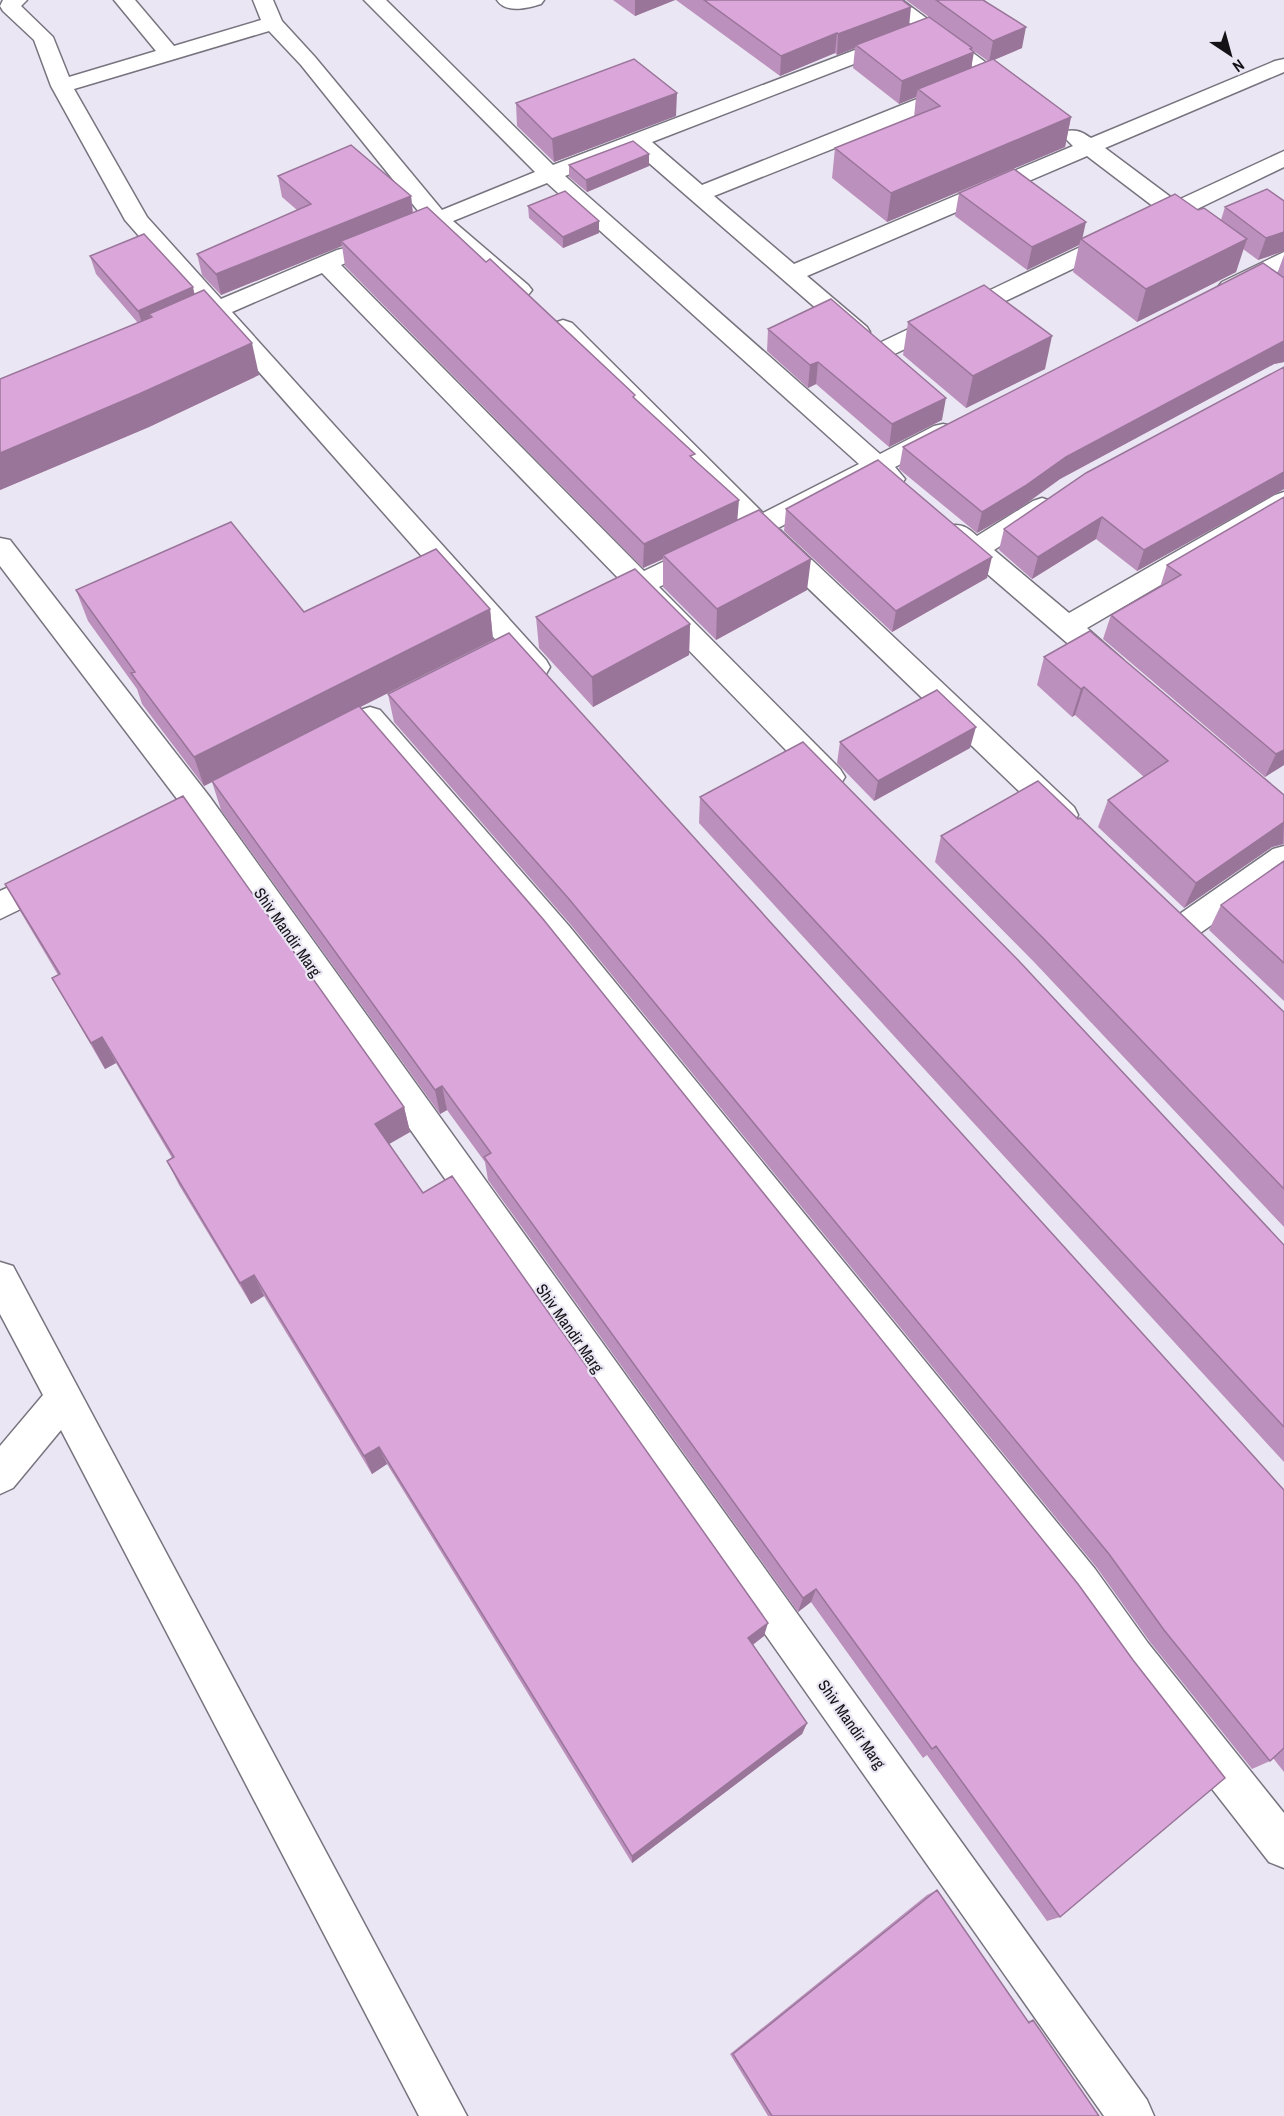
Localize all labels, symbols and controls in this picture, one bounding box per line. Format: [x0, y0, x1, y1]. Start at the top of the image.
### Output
north arrow [1200, 24, 1260, 84]
text: N [1229, 54, 1249, 78]
street label: Shiv Mandir Marg [249, 883, 327, 982]
street label: Shiv Mandir Marg [531, 1279, 609, 1378]
street label: Shiv Mandir Marg [813, 1675, 891, 1774]

